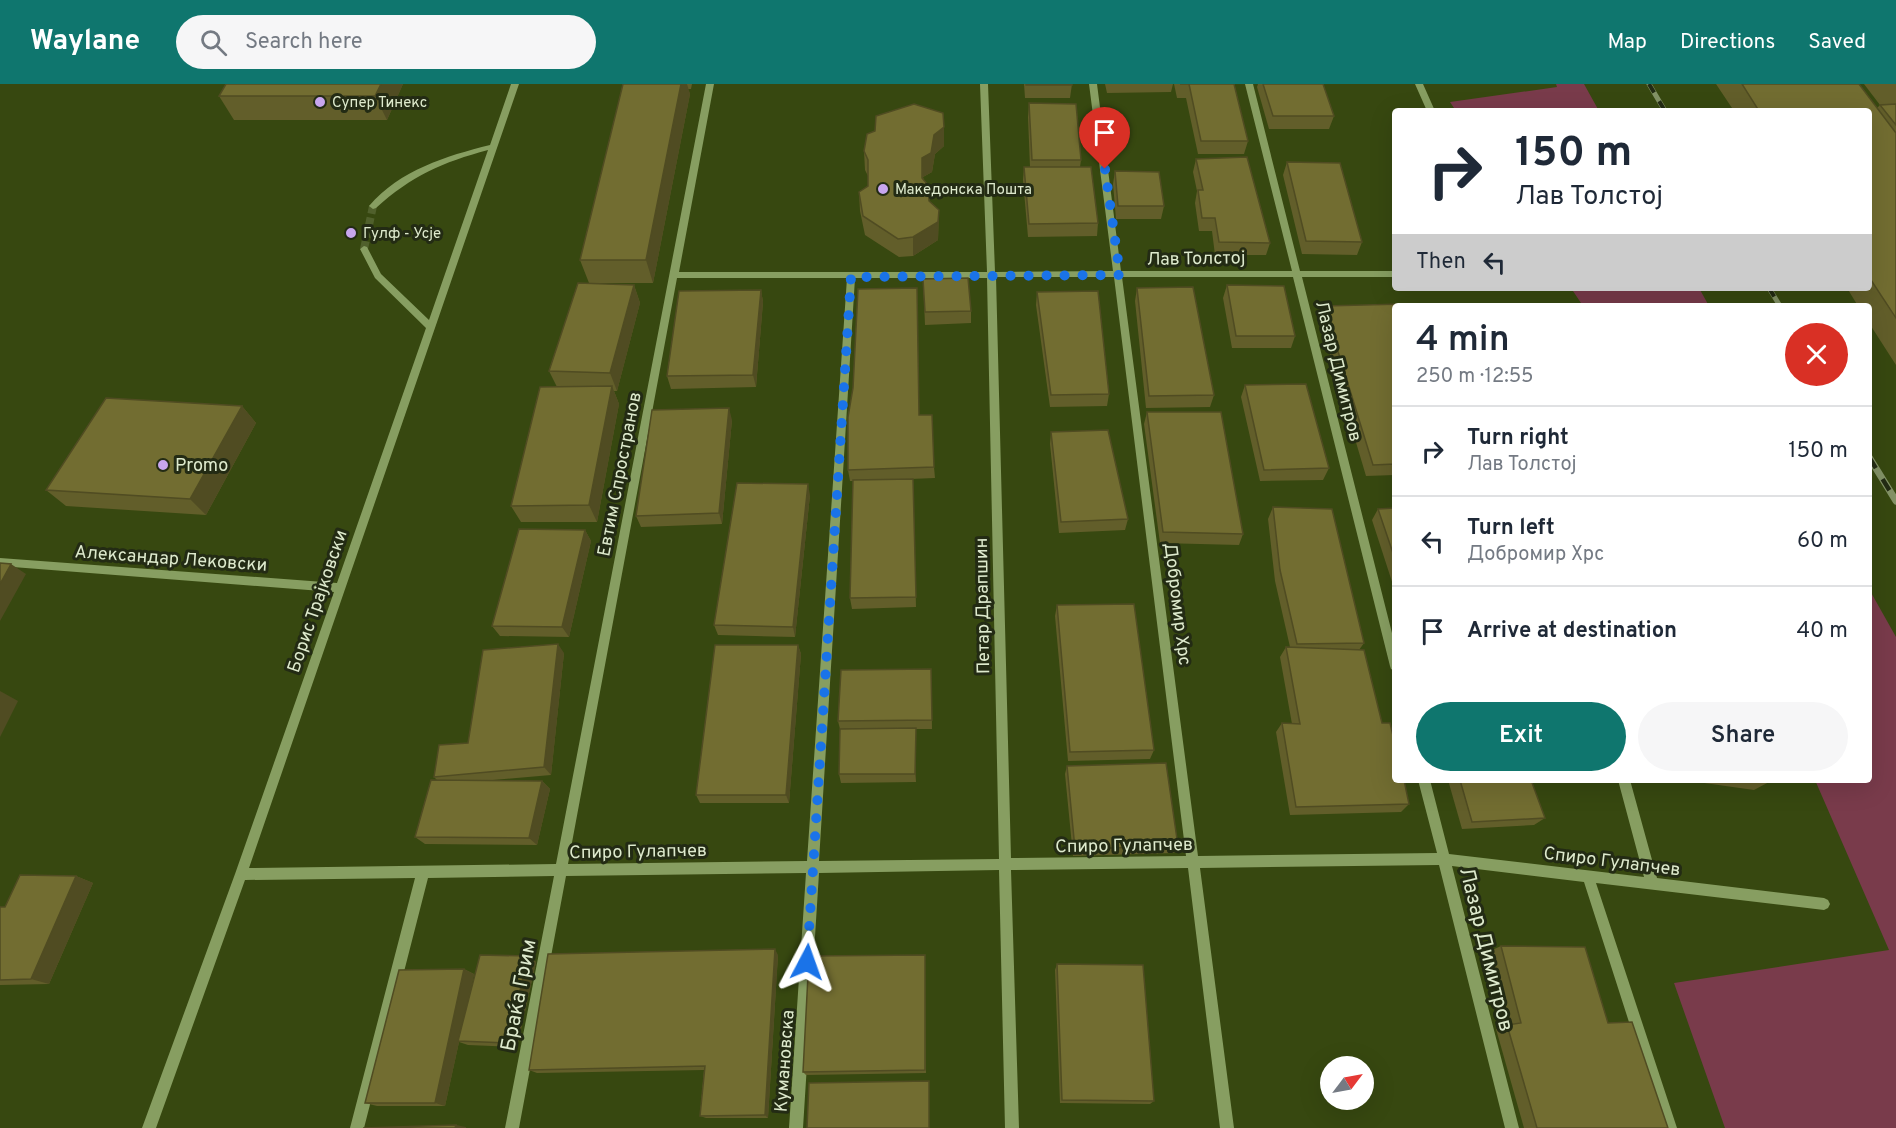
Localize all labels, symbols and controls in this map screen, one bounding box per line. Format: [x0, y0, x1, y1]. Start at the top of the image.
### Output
search box [176, 15, 596, 69]
text: Waylane [30, 24, 140, 60]
icon: search [197, 26, 230, 59]
text: Search here [245, 29, 363, 56]
text: Map [1607, 29, 1647, 56]
text: Directions [1680, 29, 1775, 56]
text: Saved [1808, 29, 1866, 56]
place label: Супер Тинекс [332, 94, 427, 113]
marker: Супер Тинекс [313, 95, 327, 109]
pin [1079, 107, 1130, 169]
icon: arrive [1088, 116, 1121, 149]
text: 150 m [1515, 128, 1632, 181]
icon: right [1416, 132, 1494, 210]
text: Лав Толстој [1515, 180, 1663, 214]
place label: Македонска Пошта [895, 181, 1032, 200]
marker: Македонска Пошта [876, 182, 890, 196]
place label: Гулф - Усје [363, 225, 441, 244]
marker: Гулф - Усје [344, 226, 358, 240]
icon: left [1478, 246, 1511, 279]
street label: Лав Толстој [1146, 247, 1246, 272]
text: Then [1416, 249, 1466, 276]
street label: Лазар Димитров [1309, 298, 1366, 444]
text: 4 min [1416, 318, 1510, 364]
button: close [1785, 323, 1848, 386]
text: 250 m · 12:55 [1416, 364, 1534, 390]
street label: Евтим Спространов [593, 390, 648, 559]
text: Turn right [1467, 425, 1569, 452]
icon: right [1416, 435, 1449, 468]
text: 150 m [1788, 438, 1848, 465]
text: Лав Толстој [1467, 452, 1577, 478]
place label: Promo [175, 455, 228, 478]
marker: Promo [156, 458, 170, 472]
text: Turn left [1467, 515, 1555, 542]
icon: left [1416, 525, 1449, 558]
street label: Борис Трајковски [283, 527, 354, 676]
text: 60 m [1797, 528, 1848, 555]
street label: Петар Драпшин [971, 538, 996, 674]
street label: Александар Лековски [74, 541, 268, 578]
street label: Добромир Хрс [1158, 541, 1195, 667]
text: Добромир Хрс [1467, 542, 1604, 568]
icon: arrive [1416, 615, 1449, 648]
text: Arrive at destination [1467, 618, 1677, 645]
text: 40 m [1796, 618, 1848, 645]
button: Exit [1416, 702, 1626, 771]
button: Share [1638, 702, 1848, 771]
street label: Спиро Гулапчев [1055, 834, 1193, 859]
street label: Спиро Гулапчев [569, 840, 707, 865]
street label: Спиро Гулапчев [1542, 843, 1682, 882]
street label: Лазар Димитров [1452, 864, 1519, 1034]
position arrow [775, 930, 839, 994]
street label: Браќа Грим [495, 937, 544, 1054]
street label: Кумановска [770, 1009, 801, 1113]
north arrow [1320, 1056, 1374, 1110]
map controls [1320, 1056, 1374, 1110]

